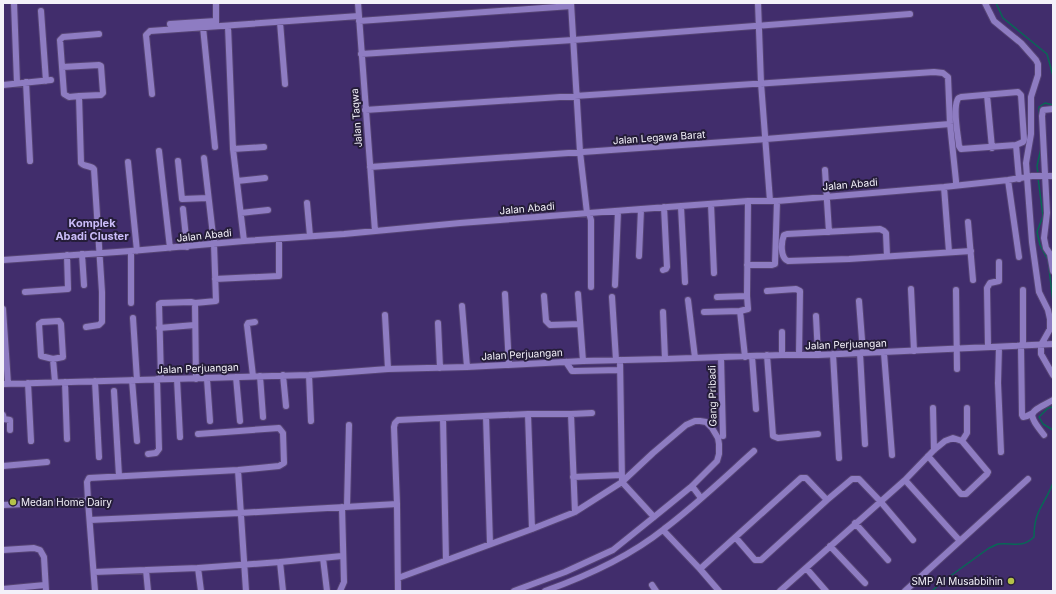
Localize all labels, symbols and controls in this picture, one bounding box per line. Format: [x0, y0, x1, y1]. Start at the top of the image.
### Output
street label: Jalan Taqwa [348, 88, 364, 148]
street label: Jalan Legawa Barat [612, 128, 706, 146]
street label: Jalan Abadi [822, 176, 878, 192]
street label: Jalan Abadi [499, 200, 555, 216]
district label: Komplek Abadi Cluster [55, 216, 129, 243]
street label: Jalan Abadi [176, 226, 232, 244]
street label: Jalan Perjuangan [805, 337, 887, 351]
street label: Jalan Perjuangan [481, 346, 563, 362]
street label: Jalan Perjuangan [157, 361, 239, 375]
street label: Gang Pribadi [705, 365, 719, 427]
place label: Medan Home Dairy [21, 496, 112, 508]
marker: Medan Home Dairy [8, 497, 18, 507]
place label: SMP Al Musabbihin [911, 575, 1003, 587]
marker: SMP Al Musabbihin [1006, 576, 1016, 586]

